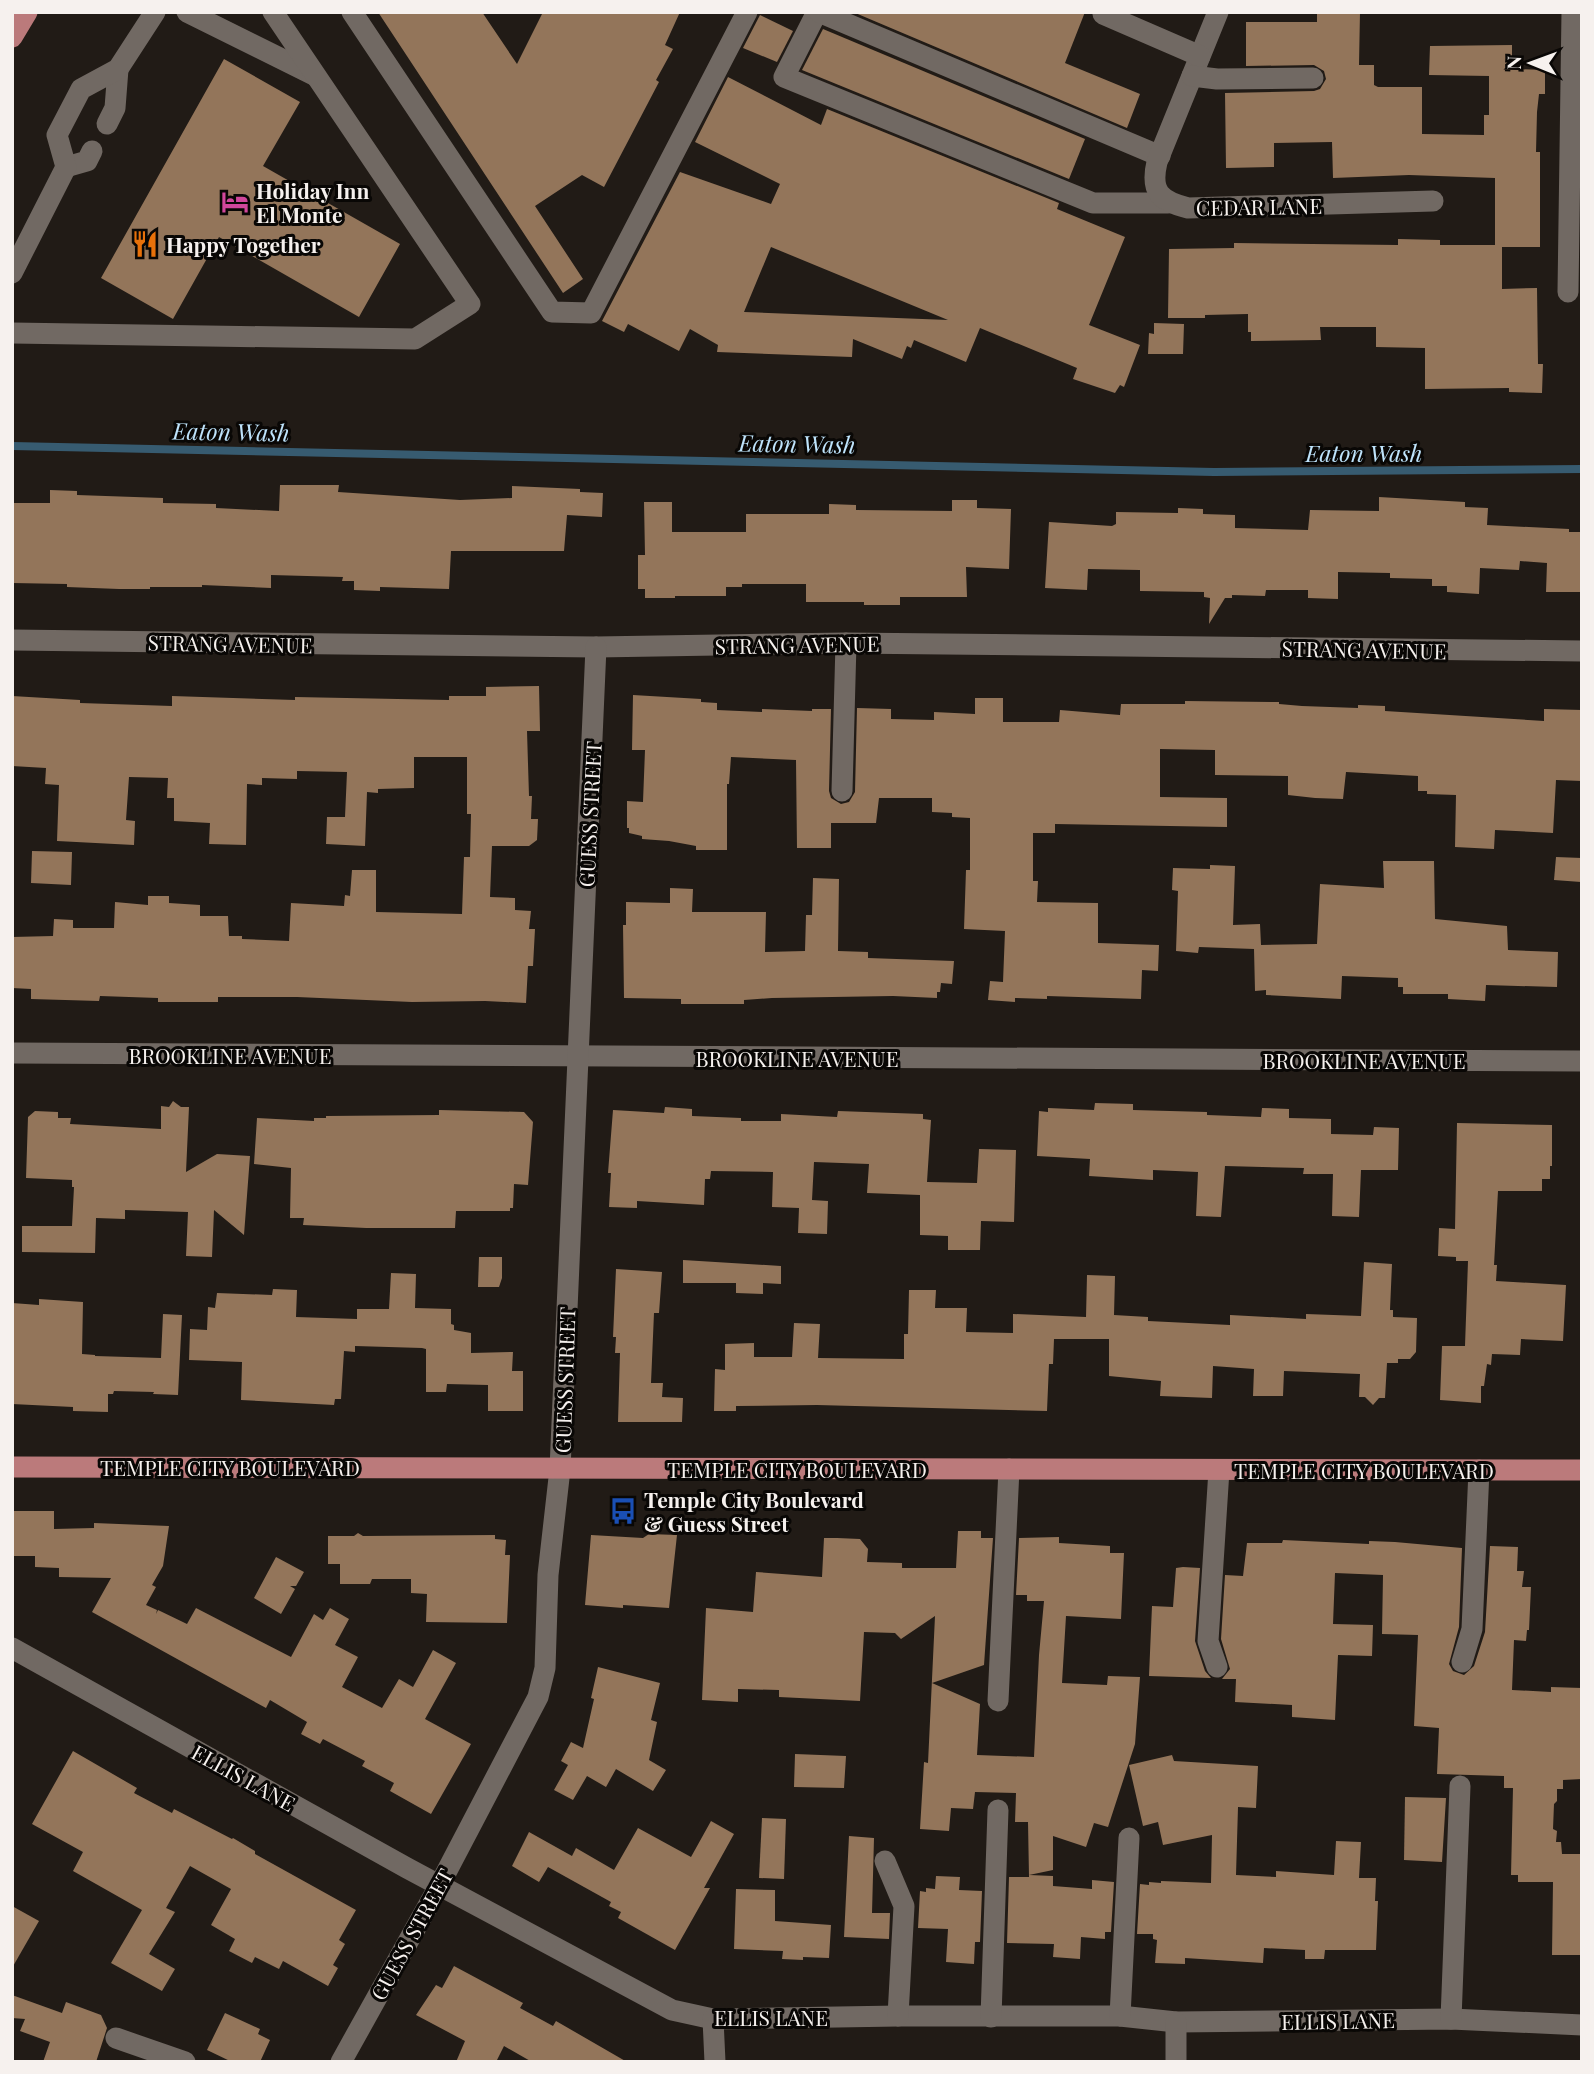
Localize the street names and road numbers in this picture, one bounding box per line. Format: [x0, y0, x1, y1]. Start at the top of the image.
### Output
street label: CEDAR LANE [1196, 191, 1322, 221]
street label: STRANG AVENUE [147, 628, 313, 658]
street label: STRANG AVENUE [714, 629, 880, 659]
street label: STRANG AVENUE [1281, 634, 1447, 664]
street label: GUESS STREET [571, 740, 607, 888]
street label: BROOKLINE AVENUE [129, 1041, 332, 1069]
street label: BROOKLINE AVENUE [696, 1044, 899, 1072]
street label: BROOKLINE AVENUE [1263, 1046, 1466, 1074]
street label: GUESS STREET [547, 1306, 581, 1454]
street label: TEMPLE CITY BOULEVARD [100, 1453, 360, 1481]
street label: TEMPLE CITY BOULEVARD [667, 1455, 927, 1483]
street label: TEMPLE CITY BOULEVARD [1234, 1456, 1494, 1484]
street label: ELLIS LANE [187, 1737, 301, 1817]
street label: GUESS STREET [363, 1863, 459, 2005]
street label: ELLIS LANE [714, 2003, 828, 2031]
street label: ELLIS LANE [1281, 2005, 1395, 2035]

